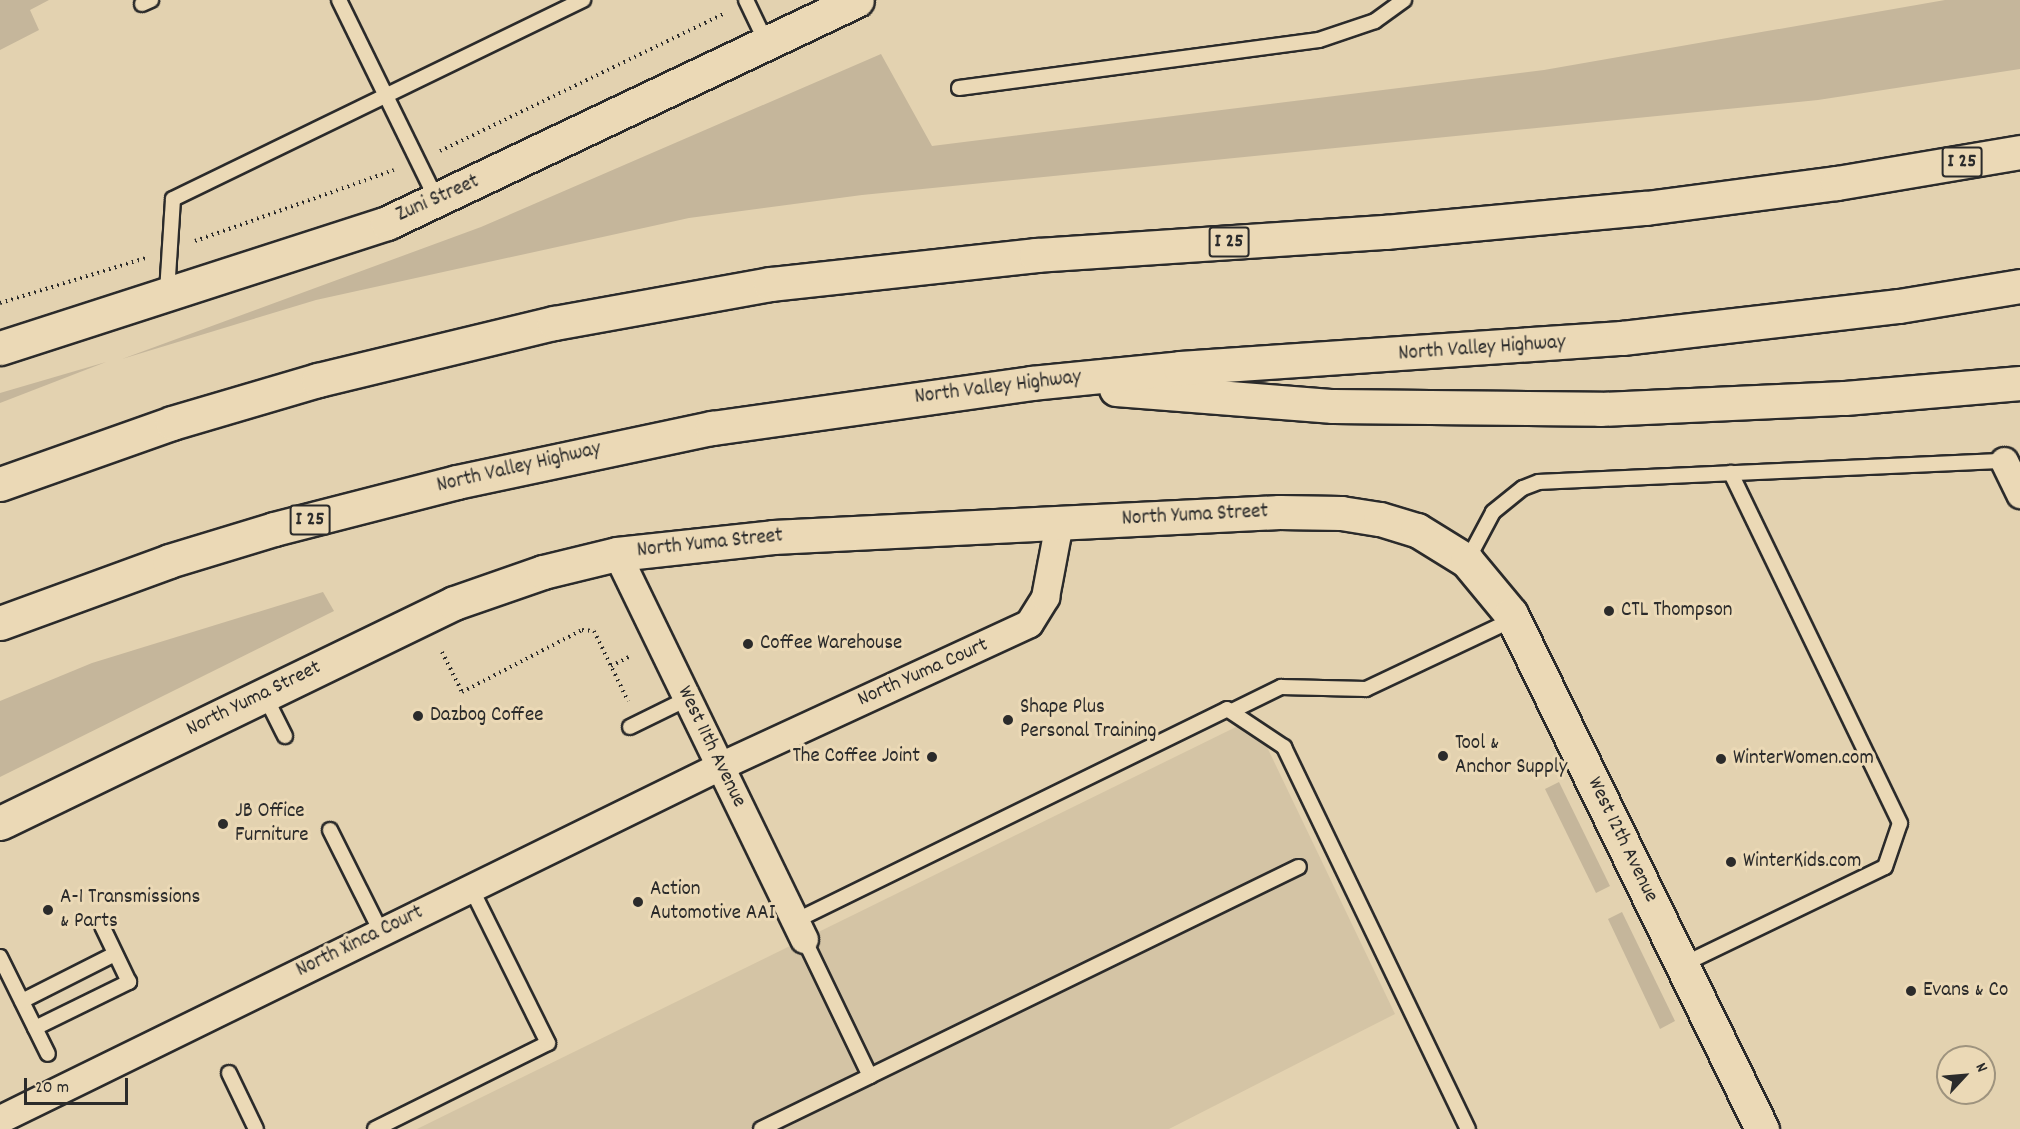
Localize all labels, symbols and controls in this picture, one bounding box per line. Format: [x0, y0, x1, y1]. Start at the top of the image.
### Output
road number: I 25 [1941, 145, 1983, 179]
street label: Zuni Street [393, 170, 483, 228]
road number: I 25 [1208, 225, 1250, 259]
street label: North Valley Highway [1398, 331, 1566, 367]
street label: North Valley Highway [913, 365, 1083, 411]
street label: North Valley Highway [435, 437, 603, 499]
street label: North Yuma Street [1121, 500, 1269, 532]
road number: I 25 [289, 503, 331, 537]
street label: North Yuma Street [636, 524, 784, 564]
place label: CTL Thompson [1621, 598, 1733, 624]
marker: CTL Thompson [1602, 604, 1616, 618]
place label: Coffee Warehouse [760, 631, 902, 657]
street label: North Yuma Court [854, 633, 992, 713]
marker: Coffee Warehouse [741, 637, 755, 651]
street label: North Yuma Street [183, 656, 325, 742]
street label: West 11th Avenue [671, 682, 751, 812]
place label: Shape Plus Personal Training [1020, 695, 1156, 745]
place label: Dazbog Coffee [430, 703, 544, 729]
marker: Dazbog Coffee [411, 709, 425, 723]
marker: Shape Plus Personal Training [1001, 713, 1015, 727]
place label: Tool & Anchor Supply [1455, 731, 1567, 781]
place label: The Coffee Joint [792, 744, 920, 770]
place label: WinterWomen.com [1733, 746, 1874, 772]
marker: Tool & Anchor Supply [1436, 749, 1450, 763]
marker: The Coffee Joint [925, 750, 939, 764]
marker: WinterWomen.com [1714, 752, 1728, 766]
street label: West 12th Avenue [1581, 773, 1663, 907]
place label: JB Office Furniture [235, 799, 309, 849]
marker: JB Office Furniture [216, 817, 230, 831]
place label: WinterKids.com [1743, 849, 1861, 875]
marker: WinterKids.com [1724, 855, 1738, 869]
place label: Action Automotive AAI [650, 877, 775, 927]
place label: A-1 Transmissions & Parts [60, 885, 200, 935]
marker: Action Automotive AAI [631, 895, 645, 909]
street label: North Xinca Court [292, 900, 428, 984]
marker: A-1 Transmissions & Parts [41, 903, 55, 917]
place label: Evans & Co [1923, 978, 2008, 1004]
marker: Evans & Co [1904, 984, 1918, 998]
north arrow [1936, 1045, 1996, 1105]
text: N [1969, 1059, 1993, 1076]
scale bar [27, 1066, 130, 1104]
text: 20 m [35, 1076, 69, 1101]

